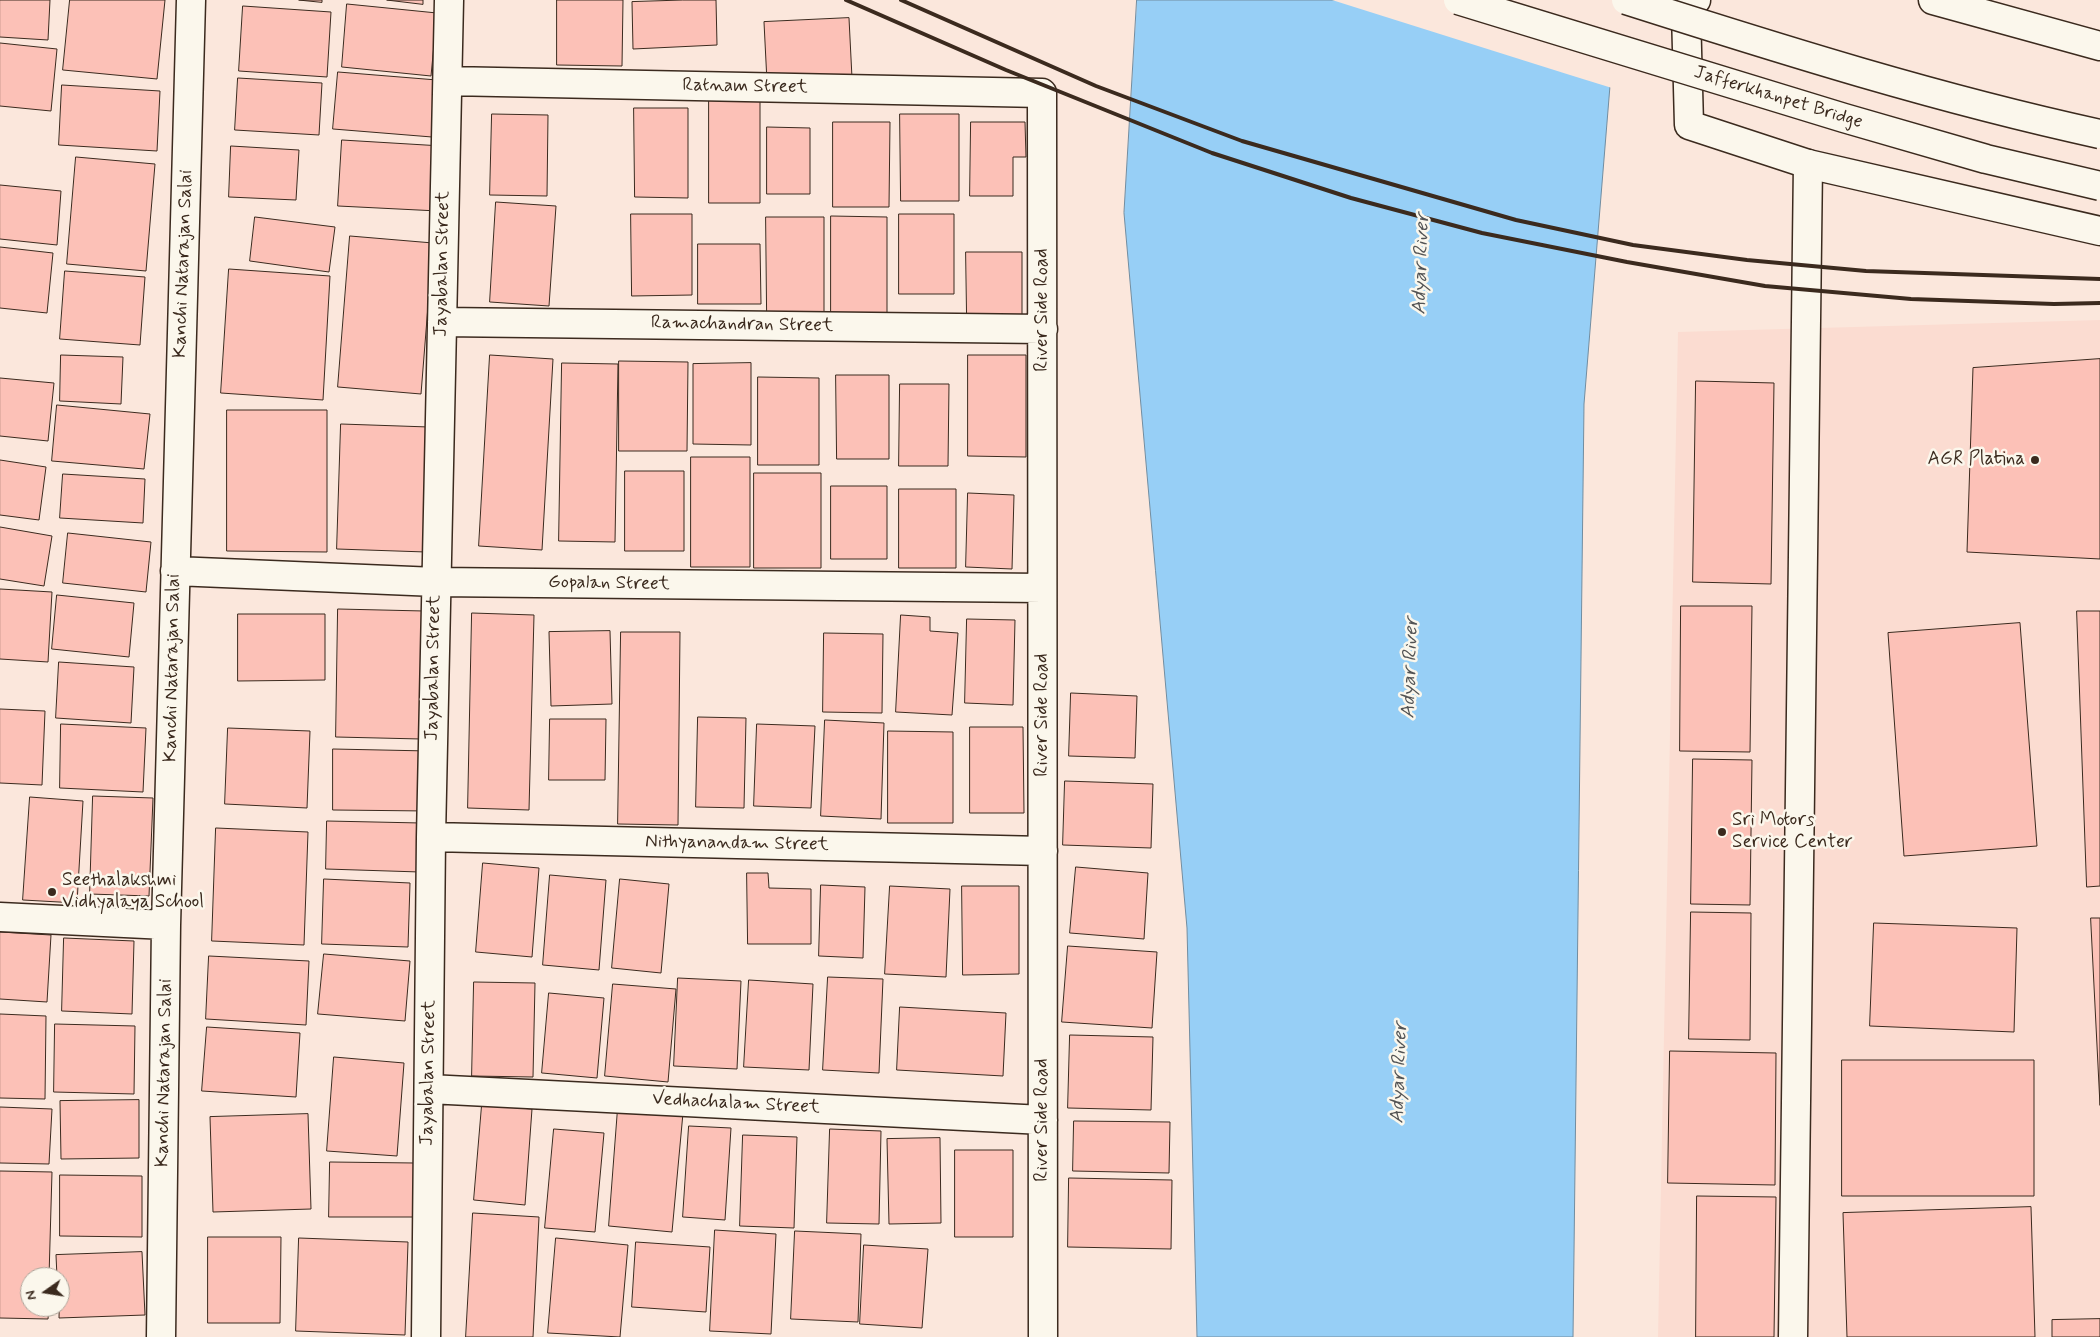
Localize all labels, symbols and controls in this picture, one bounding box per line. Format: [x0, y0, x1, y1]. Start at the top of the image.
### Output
street label: Jafferkhanpet Bridge [1691, 61, 1865, 135]
street label: Ratnam Street [682, 75, 808, 99]
street label: Kanchi Natarajan Salai [169, 169, 199, 359]
street label: Jayabalan Street [430, 191, 456, 337]
water label: Adyar River [1408, 213, 1436, 315]
street label: River Side Road [1032, 248, 1054, 372]
street label: Ramachandran Street [651, 312, 833, 338]
place label: AGR Platina [1928, 449, 2025, 471]
marker: AGR Platina [2029, 454, 2041, 466]
street label: Gopalan Street [548, 572, 670, 596]
street label: Kanchi Natarajan Salai [160, 574, 186, 762]
street label: Jayabalan Street [421, 595, 447, 741]
water label: Adyar River [1397, 617, 1425, 719]
street label: River Side Road [1032, 653, 1054, 777]
place label: Sri Motors Service Center [1732, 810, 1853, 854]
marker: Sri Motors Service Center [1716, 826, 1728, 838]
street label: Nithyanandam Street [645, 831, 829, 857]
place label: Seethalakshmi Vidhyalaya School [62, 870, 204, 914]
marker: Seethalakshmi Vidhyalaya School [46, 886, 58, 898]
street label: Kanchi Natarajan Salai [152, 979, 178, 1167]
street label: Jayabalan Street [416, 1000, 442, 1146]
water label: Adyar River [1386, 1022, 1414, 1124]
street label: River Side Road [1032, 1058, 1054, 1182]
street label: Vedhachalam Street [652, 1088, 820, 1120]
north arrow [20, 1267, 70, 1317]
text: N [22, 1289, 41, 1302]

